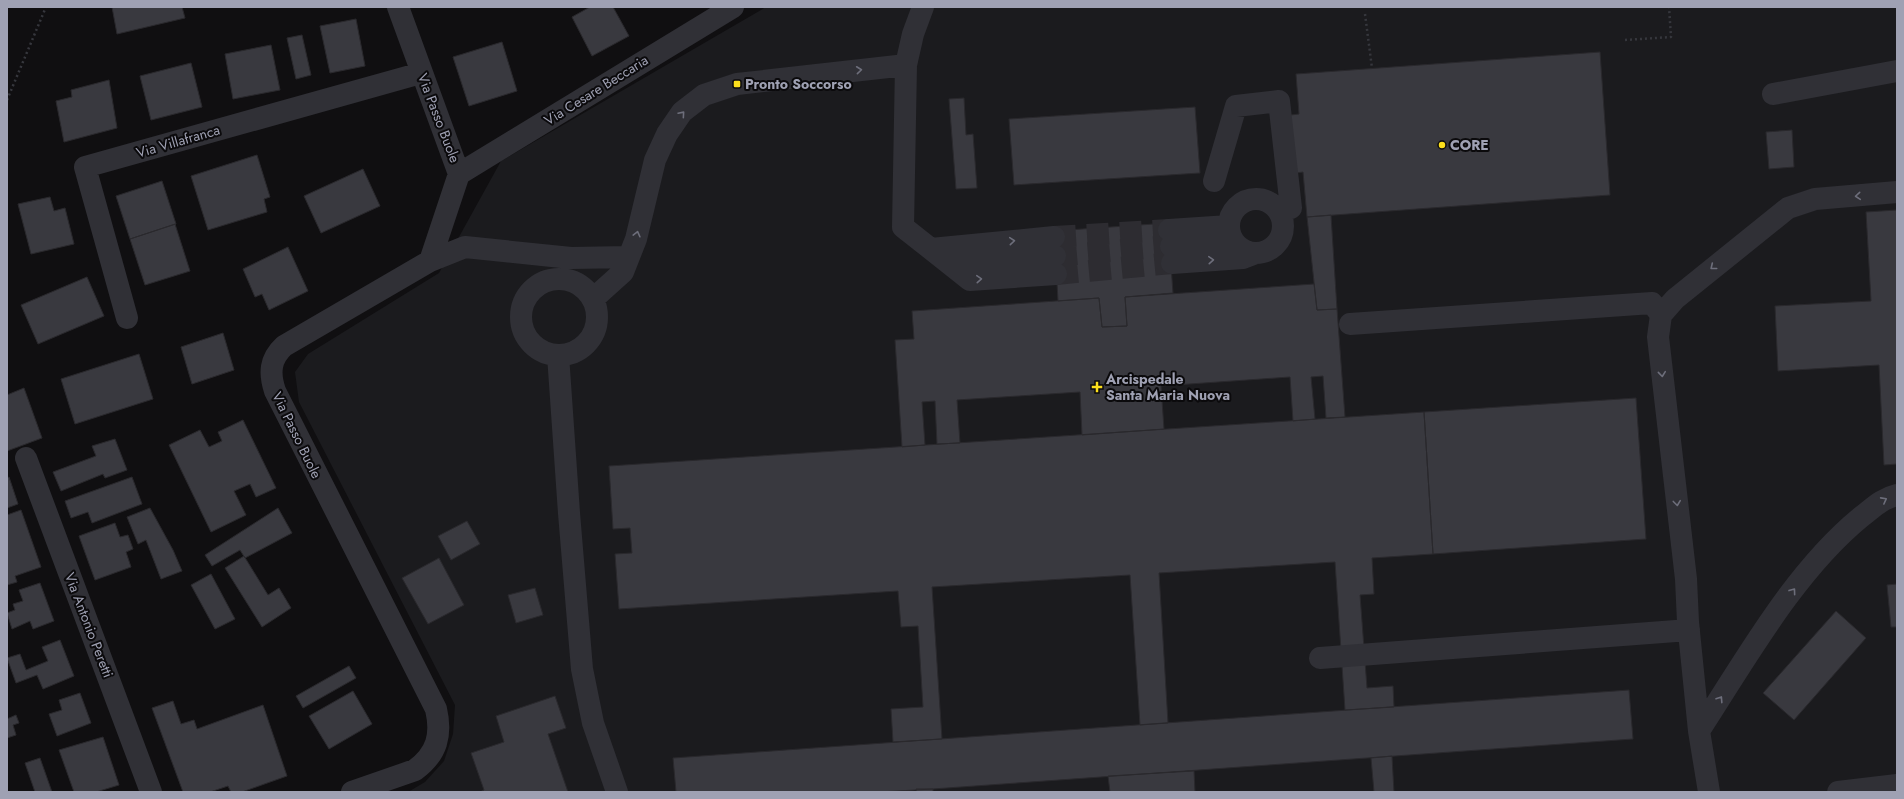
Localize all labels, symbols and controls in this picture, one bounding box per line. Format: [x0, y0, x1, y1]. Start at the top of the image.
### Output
street label: Via Cesare Beccaria [540, 50, 652, 130]
one-way arrow [856, 66, 862, 75]
street label: Via Passo Buole [413, 70, 465, 166]
place label: Pronto Soccorso [745, 74, 852, 94]
marker: Pronto Soccorso [732, 79, 742, 89]
one-way arrow [677, 111, 684, 118]
street label: Via Villafranca [134, 120, 222, 162]
place label: CORE [1450, 135, 1489, 155]
marker: CORE [1437, 140, 1447, 150]
one-way arrow [1855, 191, 1861, 200]
one-way arrow [632, 231, 641, 238]
one-way arrow [1009, 237, 1015, 246]
one-way arrow [1208, 256, 1214, 265]
one-way arrow [1711, 263, 1718, 270]
one-way arrow [976, 275, 982, 284]
place label: Arcispedale Santa Maria Nuova [1105, 369, 1230, 405]
one-way arrow [1657, 370, 1666, 377]
marker: Arcispedale Santa Maria Nuova [1091, 381, 1103, 393]
street label: Via Passo Buole [267, 388, 327, 482]
one-way arrow [1880, 497, 1887, 505]
one-way arrow [1672, 500, 1681, 506]
street label: Via Antonio Peretti [60, 570, 118, 680]
one-way arrow [1788, 588, 1796, 595]
one-way arrow [1716, 696, 1723, 703]

